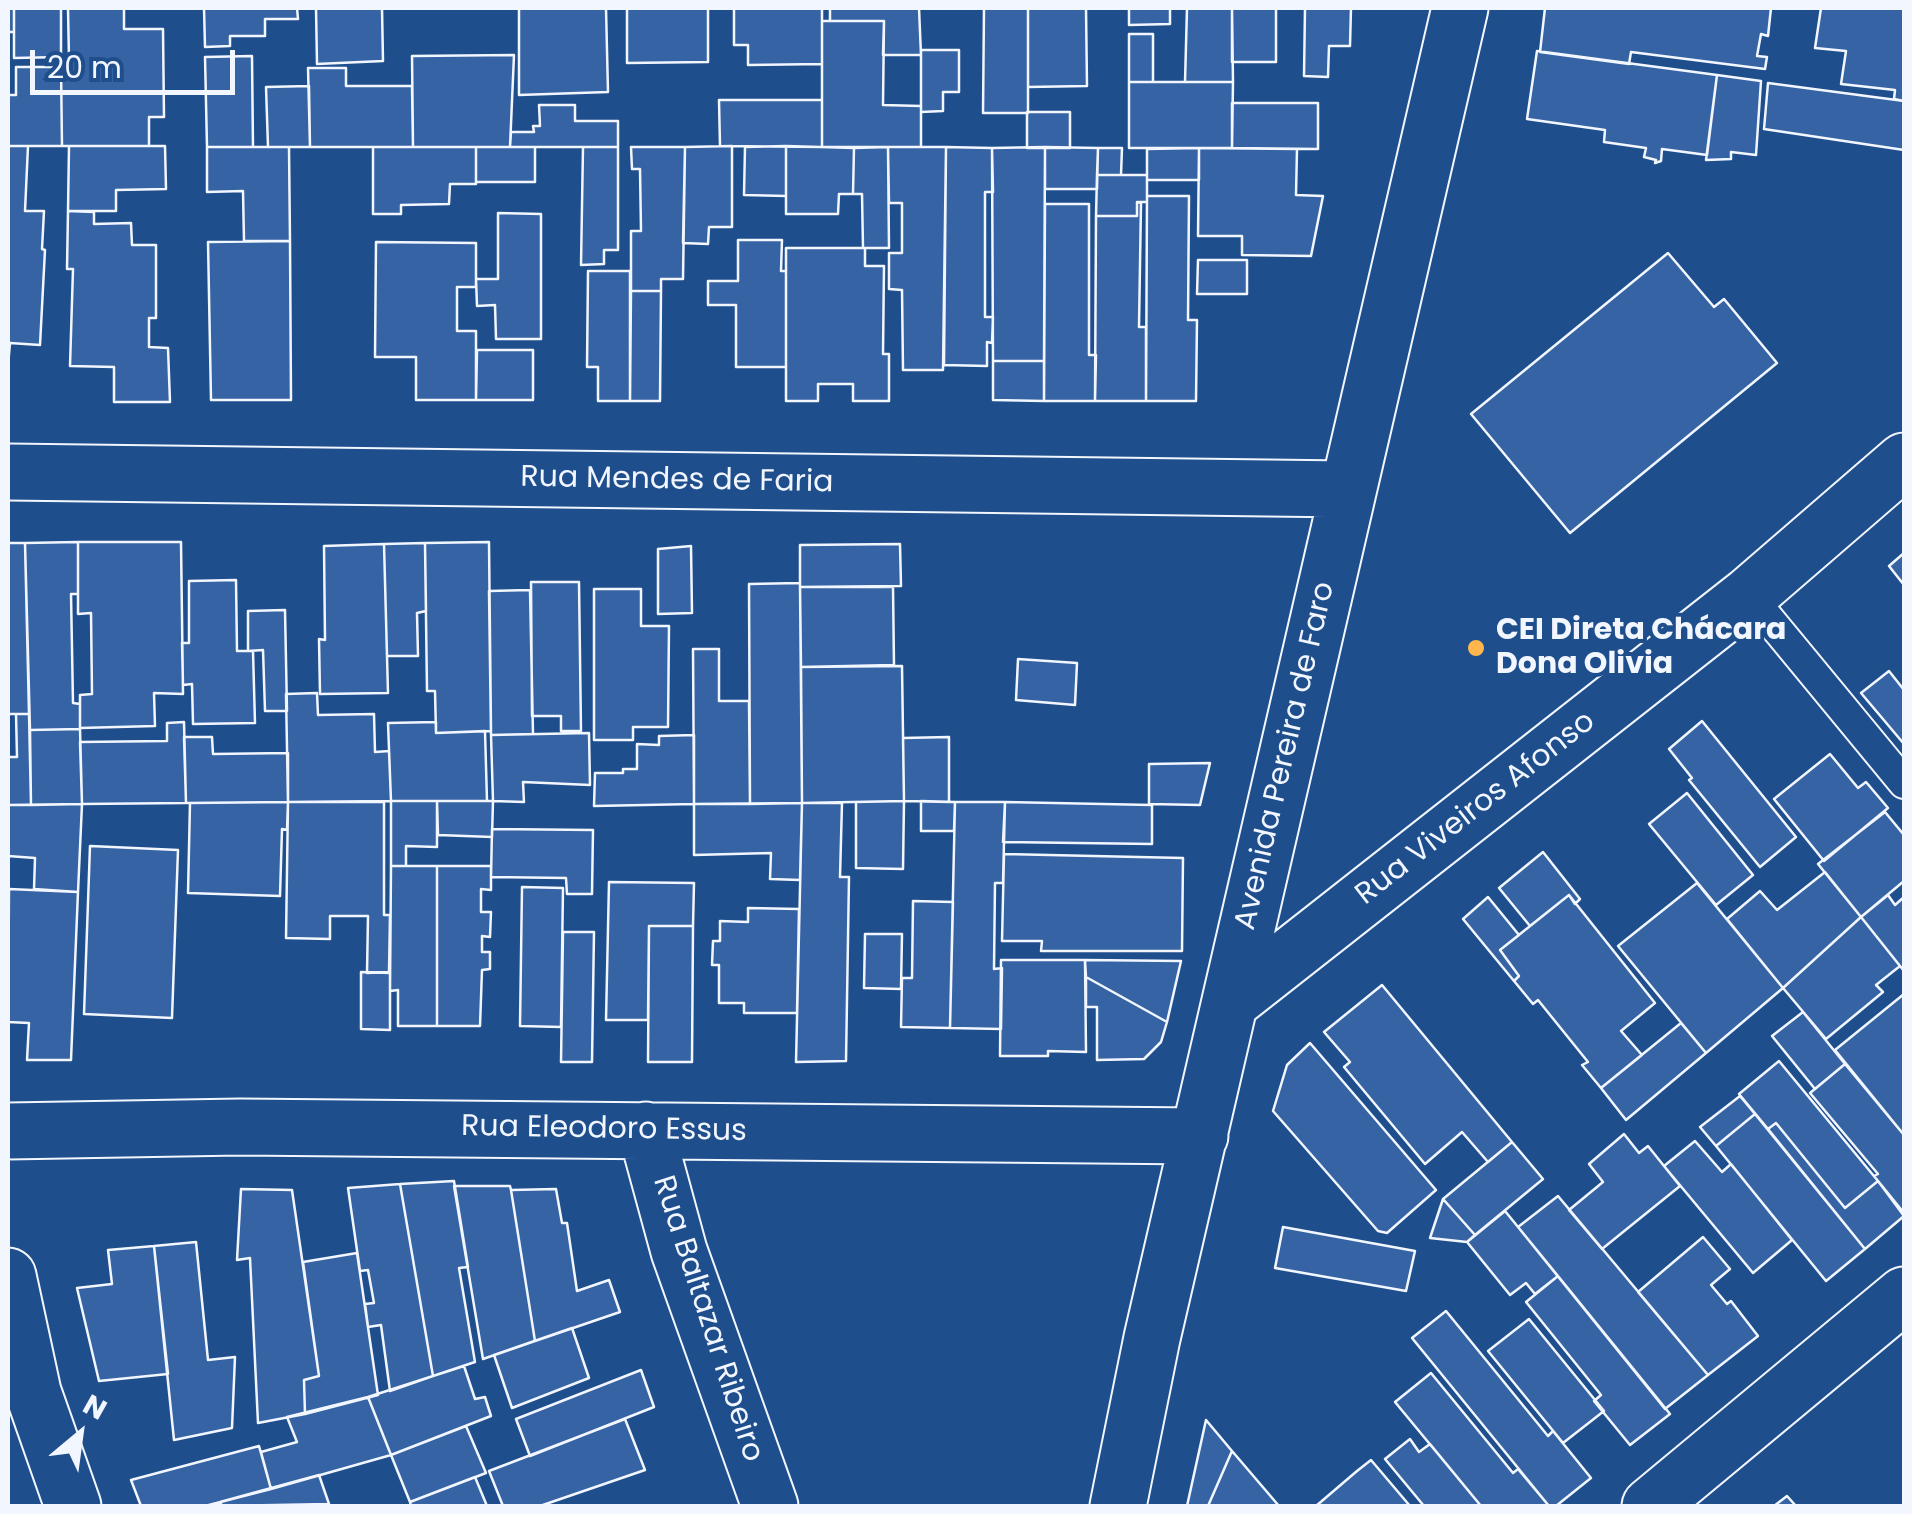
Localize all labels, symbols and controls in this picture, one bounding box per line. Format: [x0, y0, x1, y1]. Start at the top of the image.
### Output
scale bar [35, 30, 240, 92]
text: 20 m [47, 46, 122, 89]
street label: Rua Mendes de Faria [520, 460, 834, 502]
street label: Avenida Pereira de Faro [1228, 578, 1344, 934]
place label: CEI Direta Chácara Dona Olivia [1496, 613, 1786, 684]
marker: CEI Direta Chácara Dona Olivia [1465, 637, 1487, 659]
street label: Rua Viveiros Afonso [1349, 704, 1603, 914]
street label: Rua Eleodoro Essus [461, 1110, 747, 1150]
street label: Rua Baltazar Ribeiro [644, 1172, 770, 1466]
north arrow [30, 1384, 130, 1484]
text: N [76, 1385, 113, 1429]

